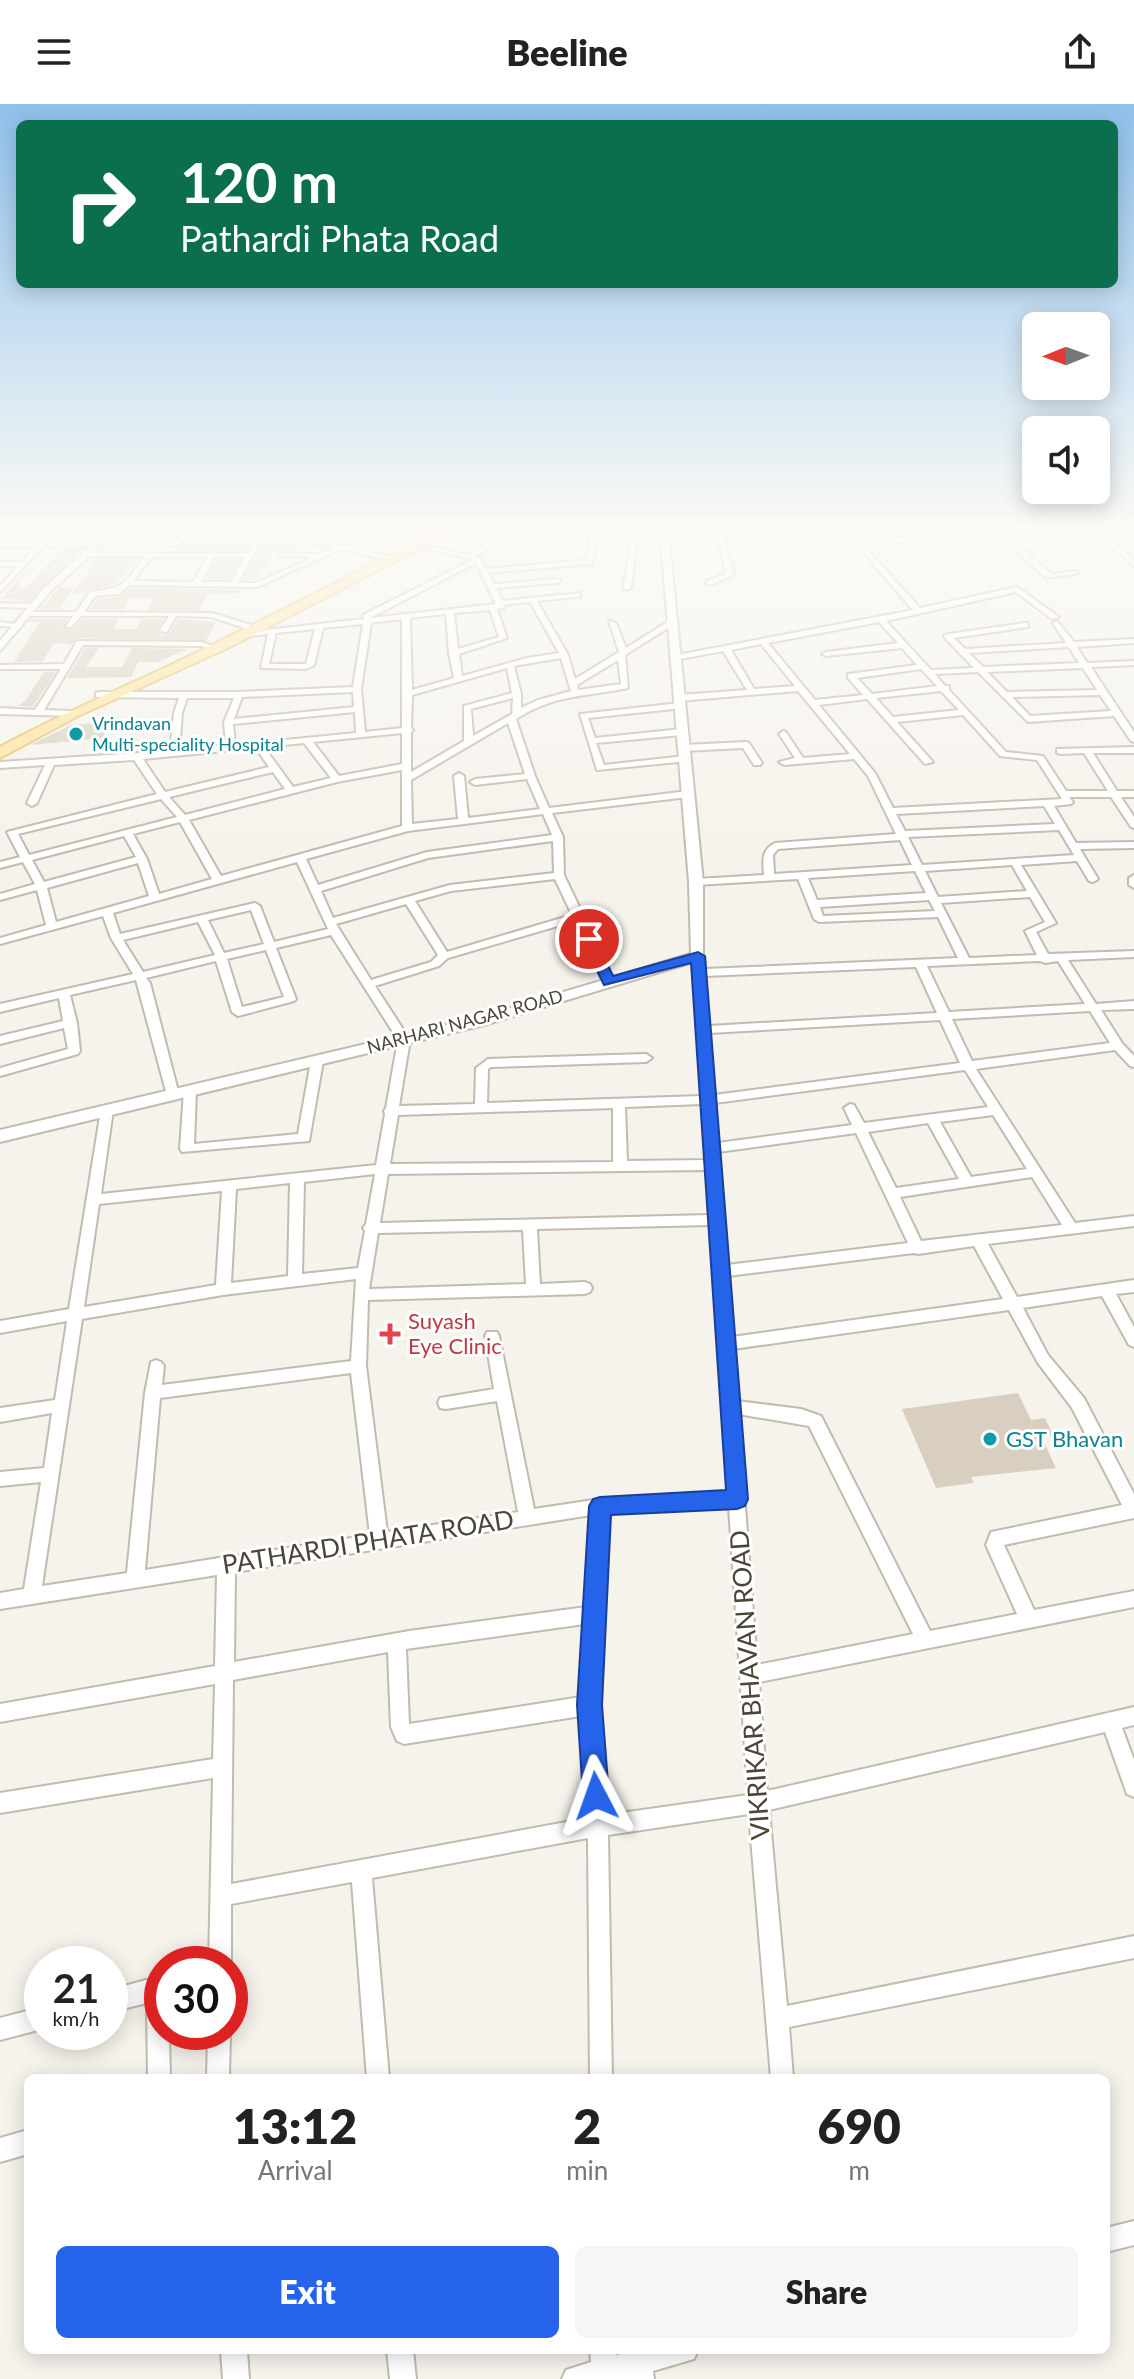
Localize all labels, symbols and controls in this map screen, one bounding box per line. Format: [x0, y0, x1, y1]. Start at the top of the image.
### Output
icon: menu [32, 30, 76, 74]
text: Beeline [506, 30, 628, 74]
icon: share [1058, 30, 1102, 74]
text: 120 m [180, 148, 338, 215]
icon: right [48, 152, 152, 256]
text: Pathardi Phata Road [180, 216, 499, 260]
north arrow [1022, 312, 1110, 400]
map controls [1022, 312, 1110, 504]
button: sound [1022, 416, 1110, 504]
place label: Vrindavan Multi-speciality Hospital [92, 712, 284, 755]
marker: Vrindavan Multi-speciality Hospital [67, 725, 85, 743]
pin [555, 905, 623, 973]
icon: arrive [567, 917, 611, 961]
street label: NARHARI NAGAR ROAD [364, 984, 565, 1058]
place label: Suyash Eye Clinic [408, 1307, 502, 1359]
marker: Suyash Eye Clinic [379, 1323, 401, 1345]
place label: GST Bhavan [1006, 1425, 1123, 1452]
marker: GST Bhavan [981, 1430, 999, 1448]
street label: PATHARDI PHATA ROAD [220, 1502, 516, 1580]
street label: VIKRIKAR BHAVAN ROAD [722, 1529, 776, 1841]
position arrow [554, 1754, 638, 1838]
speed limit sign: 30 [144, 1946, 248, 2050]
text: 21 [53, 1964, 99, 2012]
text: km/h [53, 2006, 99, 2030]
text: 13:12 [233, 2097, 357, 2154]
text: 2 [573, 2097, 601, 2154]
text: 690 [817, 2097, 901, 2154]
text: Arrival [258, 2154, 333, 2186]
text: min [566, 2154, 608, 2186]
text: m [848, 2154, 870, 2186]
button: Exit [56, 2246, 559, 2338]
button: Share [575, 2246, 1078, 2338]

